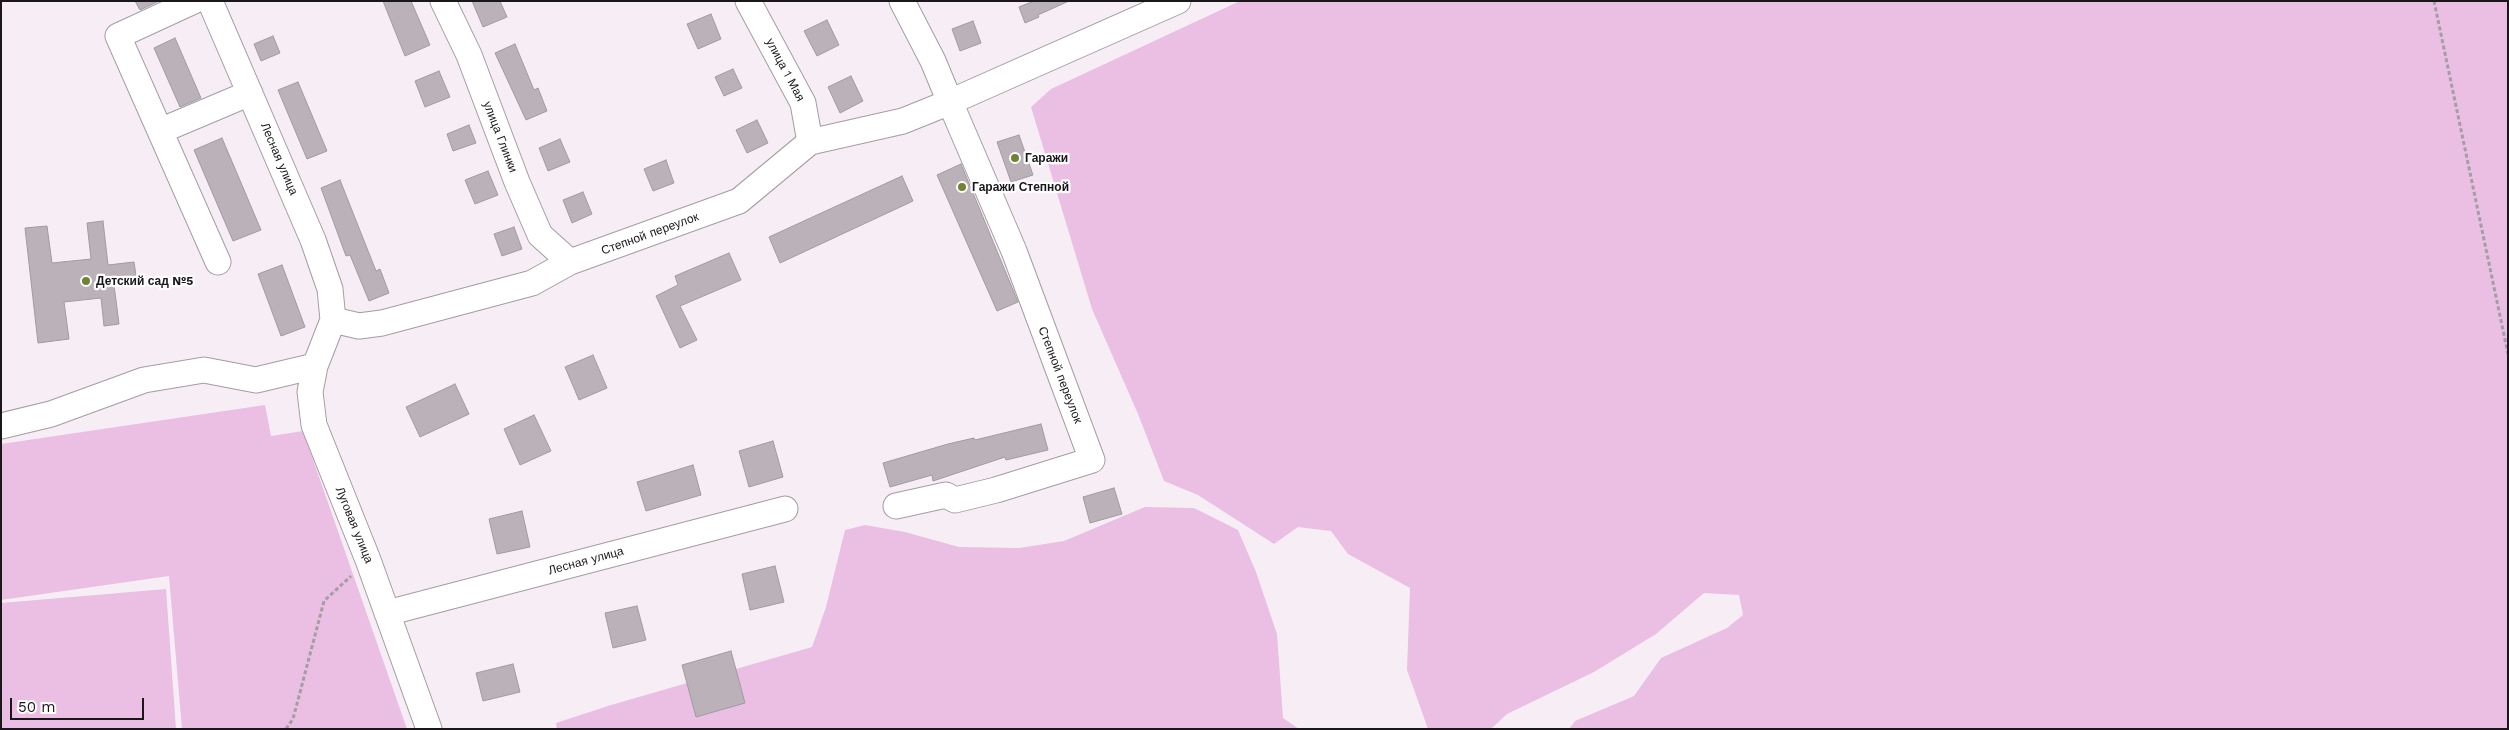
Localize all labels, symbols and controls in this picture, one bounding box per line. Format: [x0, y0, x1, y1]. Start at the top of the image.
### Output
street label: улица 1 Мая [762, 36, 808, 104]
street label: улица Глинки [480, 99, 520, 175]
street label: Лесная улица [257, 121, 301, 197]
place label: Гаражи [1025, 151, 1068, 165]
marker: Гаражи [1009, 152, 1021, 164]
place label: Гаражи Степной [972, 180, 1069, 194]
marker: Гаражи Степной [956, 181, 968, 193]
street label: Степной переулок [599, 210, 701, 258]
place label: Детский сад №5 [96, 274, 193, 288]
marker: Детский сад №5 [80, 275, 92, 287]
street label: Степной переулок [1035, 325, 1085, 425]
street label: Луговая улица [332, 485, 376, 565]
street label: Лесная улица [547, 544, 625, 578]
scale bar [12, 688, 146, 720]
text: 50 m [18, 698, 55, 716]

